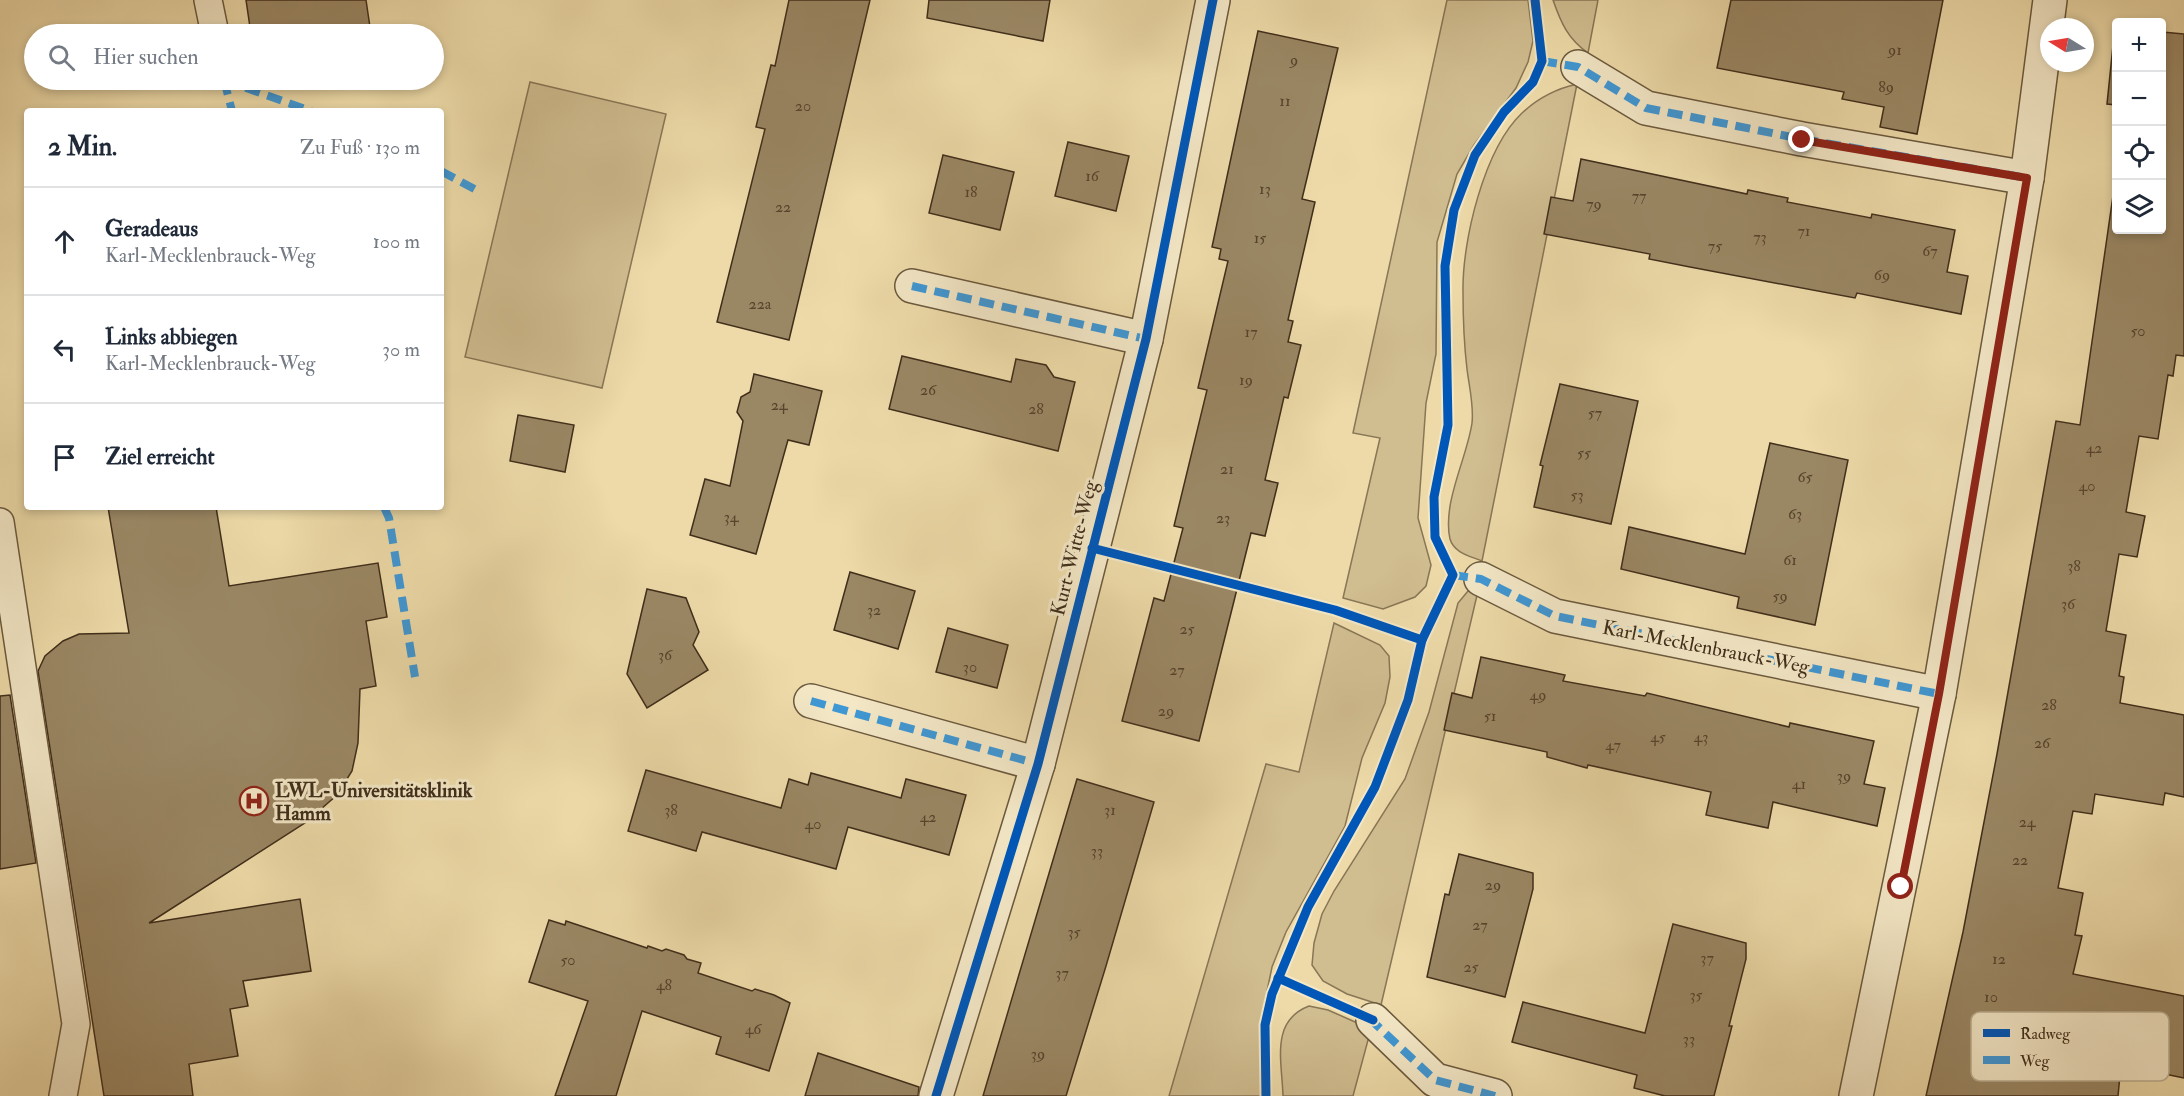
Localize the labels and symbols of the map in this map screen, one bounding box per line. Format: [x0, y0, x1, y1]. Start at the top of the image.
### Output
north arrow [2040, 18, 2094, 72]
house number: 91 [1887, 40, 1902, 60]
house number: 9 [1289, 50, 1298, 70]
house number: 89 [1878, 77, 1894, 97]
house number: 11 [1279, 91, 1291, 111]
house number: 20 [795, 96, 811, 116]
route end [1788, 126, 1814, 152]
house number: 16 [1085, 166, 1100, 186]
house number: 13 [1259, 179, 1271, 199]
house number: 18 [964, 182, 978, 202]
house number: 77 [1632, 186, 1647, 206]
house number: 79 [1586, 194, 1602, 214]
house number: 22 [775, 197, 791, 217]
house number: 71 [1797, 221, 1811, 241]
house number: 73 [1753, 227, 1767, 247]
house number: 15 [1254, 228, 1266, 248]
house number: 75 [1708, 236, 1722, 256]
house number: 67 [1922, 241, 1938, 261]
house number: 69 [1874, 265, 1890, 285]
house number: 22a [749, 294, 772, 314]
house number: 50 [2130, 321, 2146, 341]
house number: 17 [1244, 322, 1258, 342]
house number: 19 [1239, 370, 1253, 390]
house number: 26 [920, 380, 937, 400]
house number: 24 [771, 395, 789, 415]
house number: 28 [1028, 399, 1044, 419]
house number: 57 [1588, 403, 1603, 423]
house number: 42 [2086, 438, 2102, 458]
house number: 55 [1577, 443, 1591, 463]
house number: 21 [1220, 459, 1234, 479]
house number: 65 [1797, 467, 1813, 487]
house number: 40 [2079, 476, 2095, 496]
street label: Kurt-Witte-Weg [1045, 477, 1103, 618]
house number: 53 [1570, 485, 1584, 505]
house number: 63 [1788, 504, 1802, 524]
house number: 34 [724, 507, 740, 527]
house number: 23 [1216, 508, 1230, 528]
house number: 61 [1783, 550, 1797, 570]
house number: 38 [2067, 556, 2081, 576]
house number: 59 [1772, 586, 1788, 606]
house number: 36 [2061, 594, 2076, 614]
house number: 32 [867, 600, 881, 620]
street label: Karl-Mecklenbrauck-Weg [1600, 615, 1813, 680]
house number: 25 [1179, 619, 1195, 639]
house number: 36 [658, 645, 673, 665]
house number: 30 [963, 657, 977, 677]
house number: 27 [1169, 660, 1185, 680]
house number: 49 [1530, 685, 1546, 705]
house number: 28 [2041, 695, 2057, 715]
house number: 29 [1158, 701, 1174, 721]
house number: 51 [1484, 706, 1496, 726]
house number: 45 [1650, 727, 1666, 747]
house number: 43 [1694, 727, 1708, 747]
house number: 26 [2034, 733, 2051, 753]
house number: 47 [1605, 735, 1621, 755]
house number: 39 [1837, 766, 1851, 786]
house number: 41 [1792, 774, 1806, 794]
place label: LWL-Universitätsklinik Hamm [275, 778, 473, 826]
hospital icon: LWL-Universitätsklinik Hamm [238, 785, 270, 817]
house number: 38 [664, 800, 678, 820]
house number: 31 [1104, 800, 1116, 820]
house number: 42 [920, 807, 936, 827]
house number: 24 [2019, 812, 2037, 832]
house number: 40 [805, 814, 821, 834]
house number: 33 [1091, 841, 1103, 861]
house number: 22 [2012, 850, 2028, 870]
route start [1887, 873, 1913, 899]
house number: 29 [1485, 875, 1501, 895]
house number: 27 [1472, 915, 1488, 935]
house number: 35 [1067, 922, 1081, 942]
house number: 37 [1700, 948, 1714, 968]
house number: 12 [1992, 949, 2006, 969]
house number: 50 [560, 950, 576, 970]
house number: 25 [1463, 957, 1479, 977]
house number: 37 [1055, 963, 1069, 983]
house number: 48 [656, 975, 673, 995]
house number: 35 [1689, 985, 1703, 1005]
house number: 10 [1984, 987, 1998, 1007]
legend [1971, 1012, 2169, 1081]
house number: 46 [745, 1019, 762, 1039]
text: Radweg [2020, 1024, 2071, 1044]
house number: 33 [1683, 1029, 1695, 1049]
house number: 39 [1031, 1044, 1045, 1064]
text: Weg [2019, 1051, 2051, 1071]

